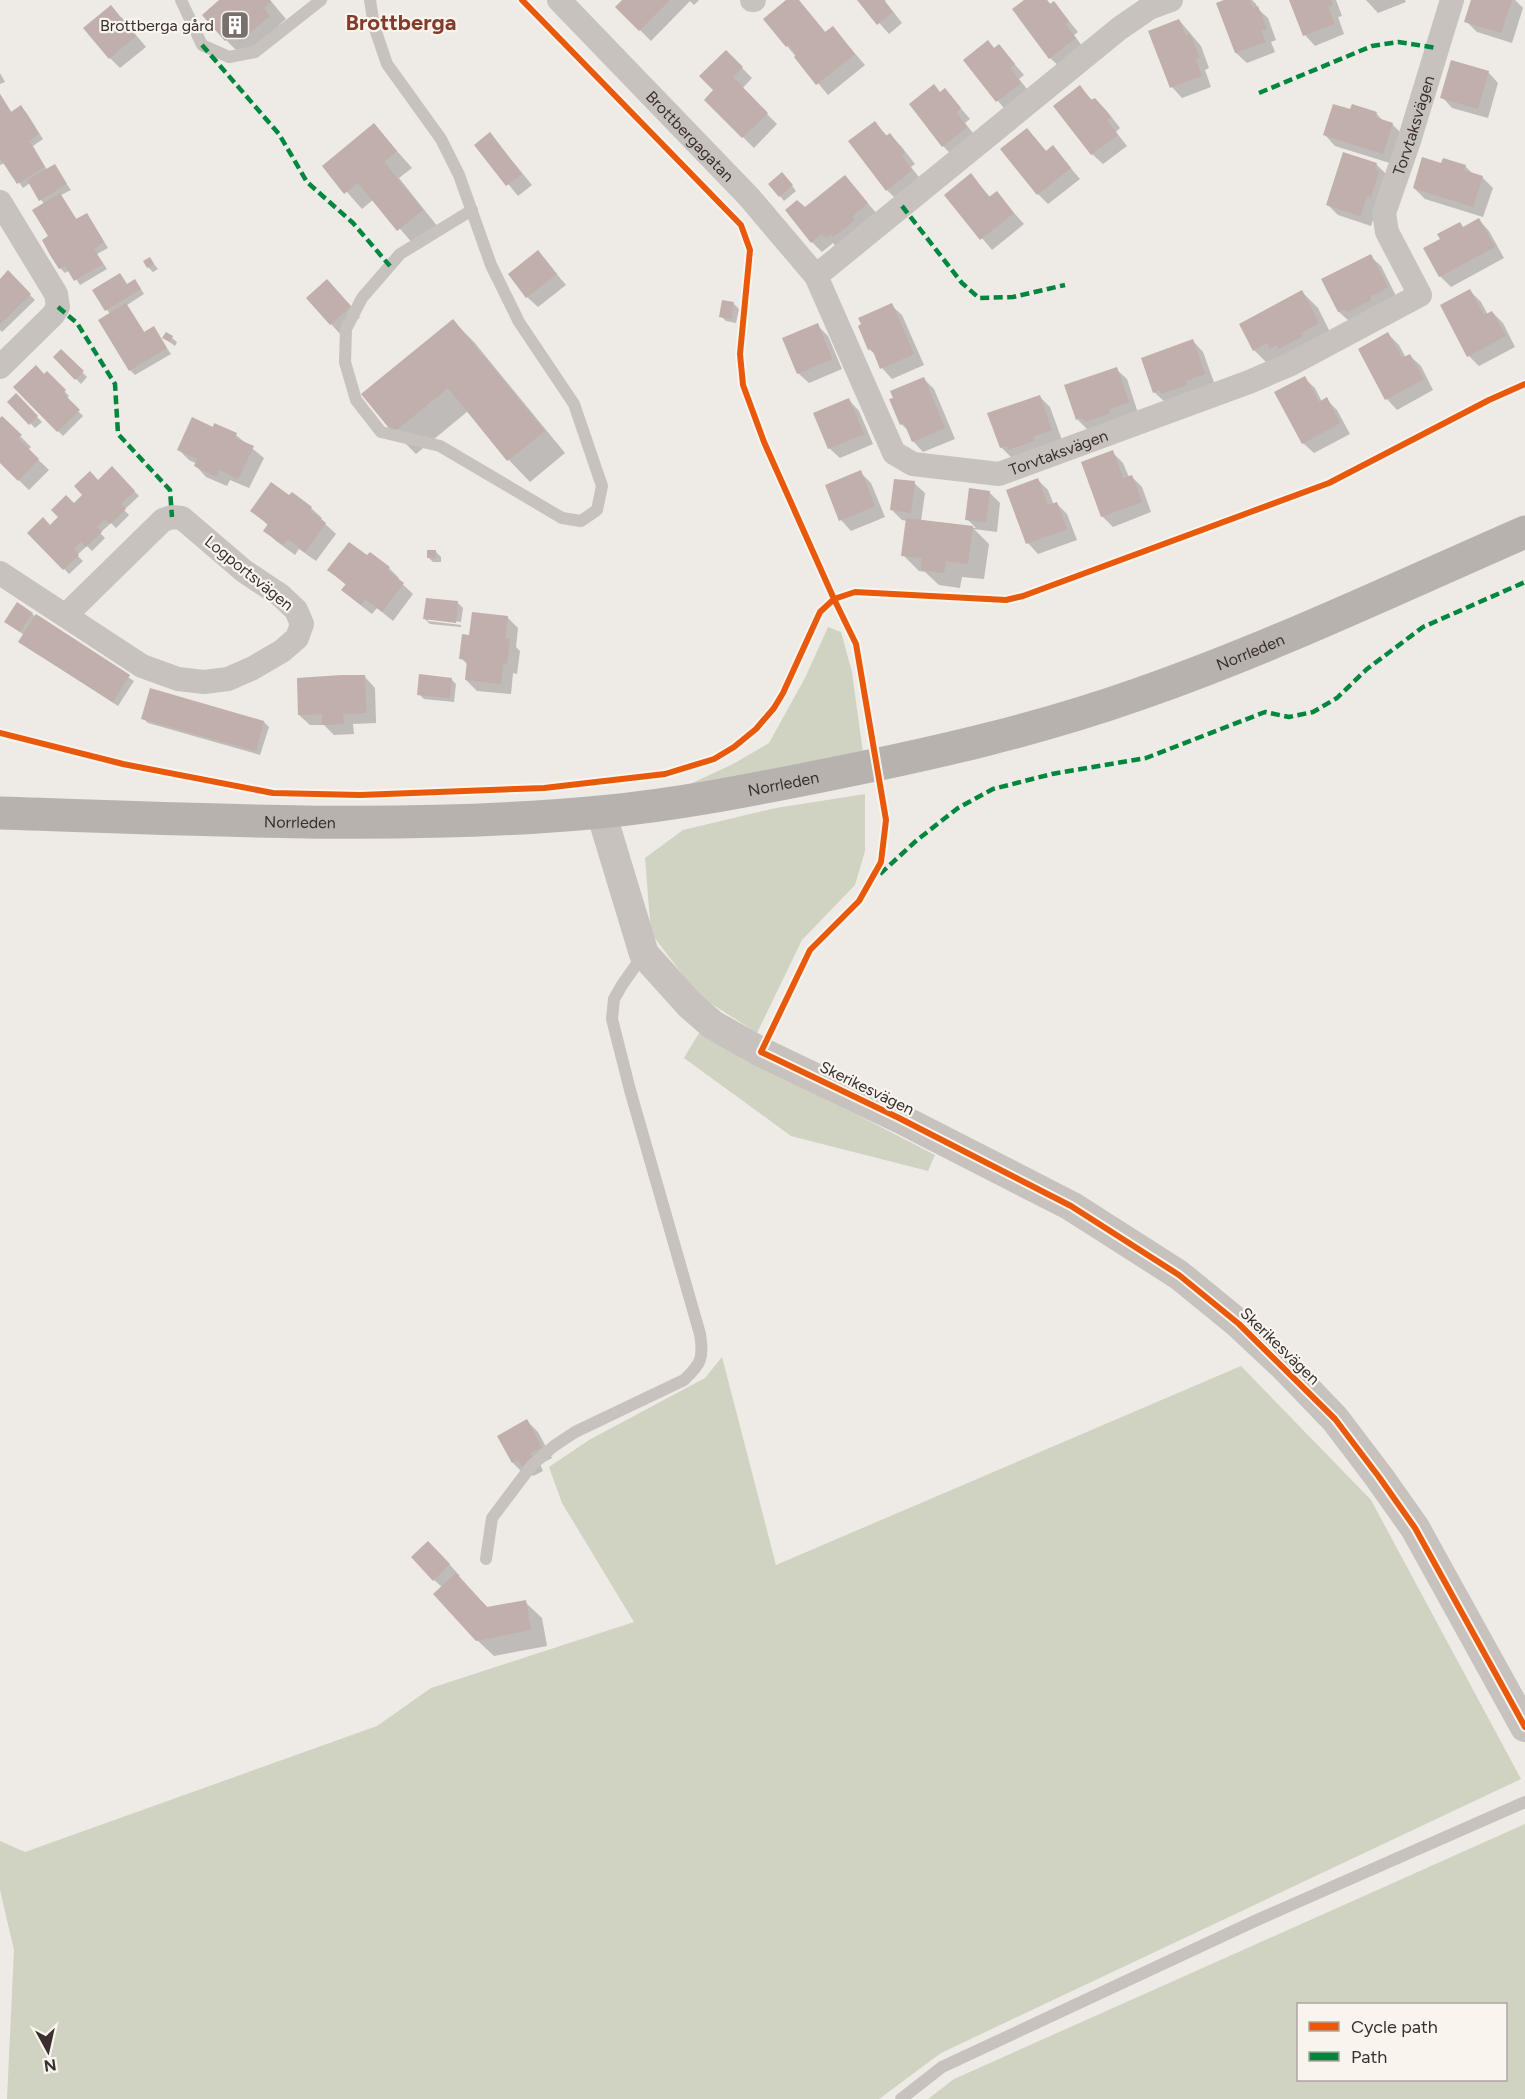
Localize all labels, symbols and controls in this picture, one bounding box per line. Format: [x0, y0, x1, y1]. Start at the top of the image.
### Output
building icon: Brottberga gård [219, 9, 251, 41]
district label: Brottberga [346, 9, 456, 36]
place label: Brottberga gård [100, 16, 214, 35]
street label: Torvtaksvägen [1388, 73, 1438, 178]
street label: Brottbergagatan [642, 87, 738, 185]
street label: Torvtaksvägen [1006, 425, 1110, 479]
street label: Logportsvägen [201, 532, 297, 614]
street label: Norrleden [1213, 629, 1287, 674]
street label: Norrleden [746, 767, 820, 800]
street label: Norrleden [264, 812, 336, 832]
street label: Skerikesvägen [817, 1057, 917, 1119]
street label: Skerikesvägen [1237, 1304, 1324, 1389]
legend [1297, 2003, 1507, 2081]
text: Cycle path [1351, 2016, 1438, 2038]
north arrow [18, 2021, 78, 2081]
text: Path [1351, 2046, 1387, 2068]
text: N [43, 2055, 57, 2076]

